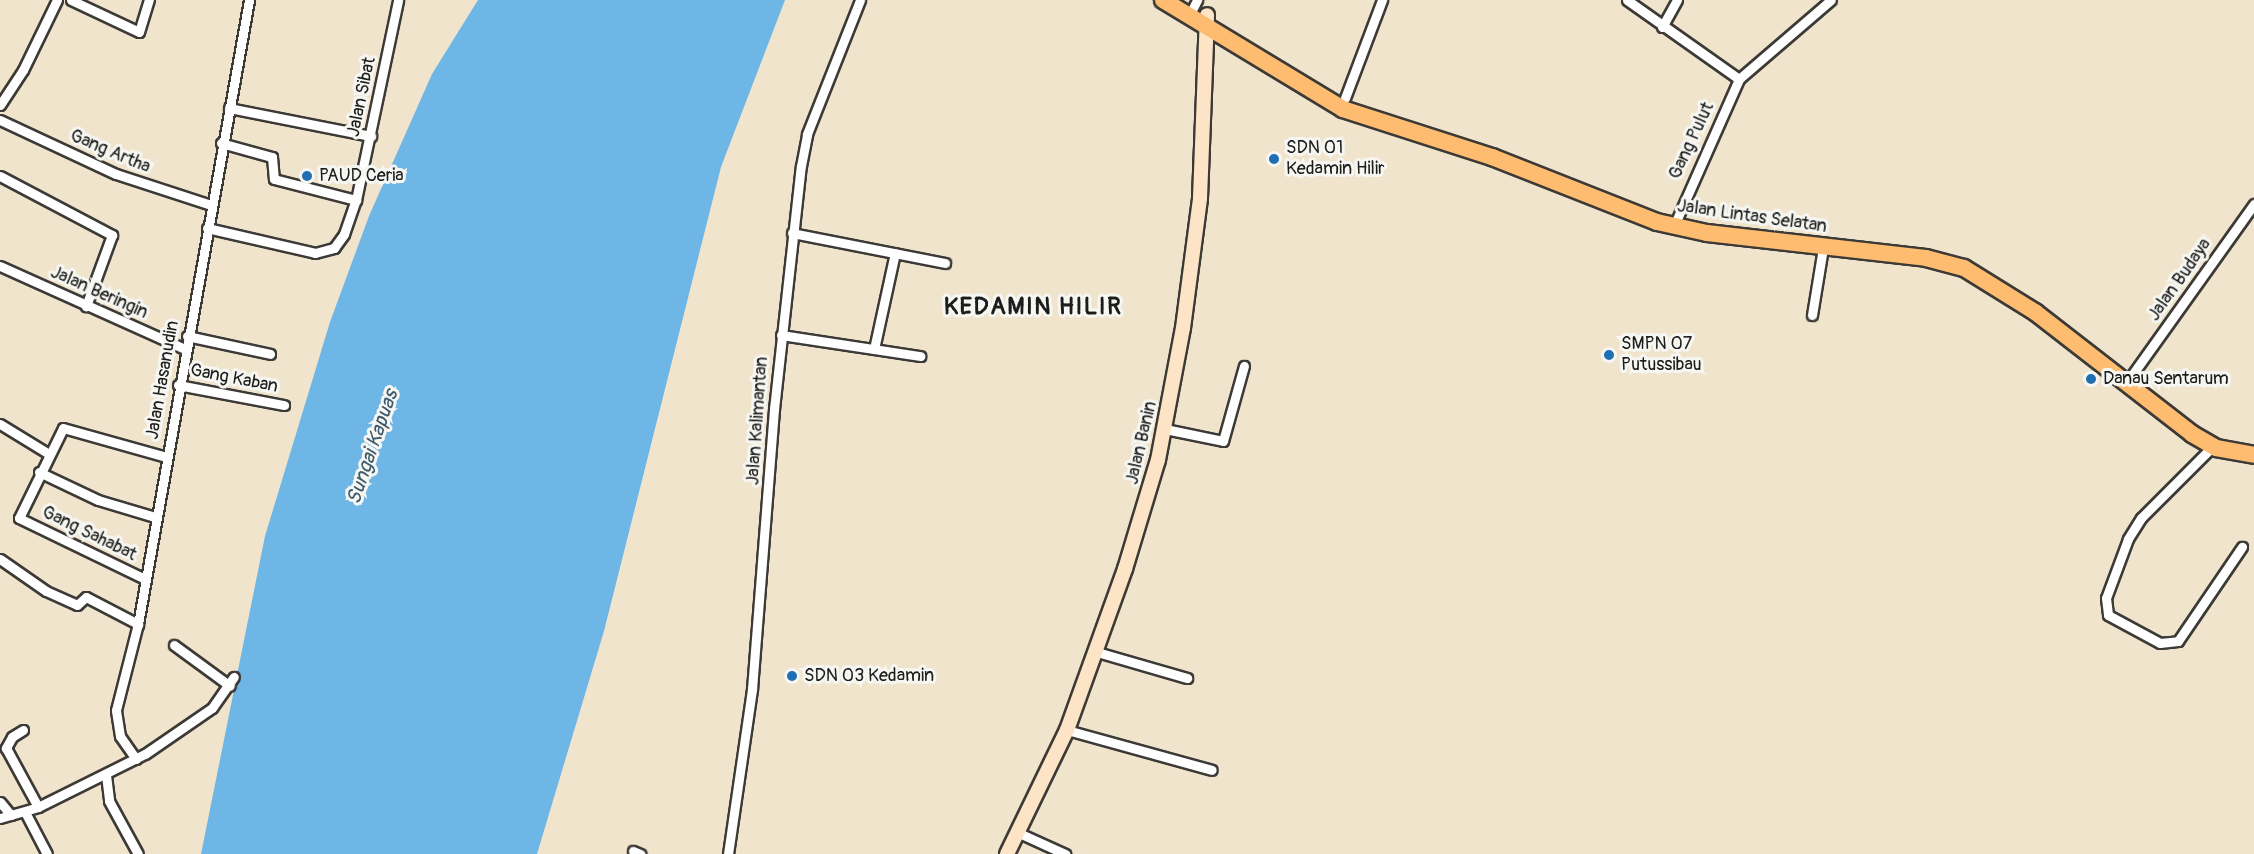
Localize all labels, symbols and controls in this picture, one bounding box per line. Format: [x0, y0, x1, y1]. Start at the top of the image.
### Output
street label: Jalan Sibat [343, 55, 381, 139]
street label: Gang Pulut [1665, 99, 1719, 183]
street label: Gang Artha [67, 125, 153, 179]
place label: SDN 01 Kedamin Hilir [1286, 138, 1385, 180]
marker: SDN 01 Kedamin Hilir [1267, 152, 1281, 166]
place label: PAUD Ceria [319, 165, 404, 187]
marker: PAUD Ceria [300, 169, 314, 183]
street label: Jalan Lintas Selatan [1676, 196, 1828, 238]
street label: Jalan Budaya [2144, 235, 2216, 325]
street label: Jalan Beringin [47, 262, 151, 324]
district label: KEDAMIN HILIR [944, 293, 1122, 321]
street label: Jalan Hasanudin [142, 319, 184, 441]
place label: SMPN 07 Putussibau [1621, 334, 1701, 376]
marker: SMPN 07 Putussibau [1602, 348, 1616, 362]
street label: Jalan Kalimantan [743, 356, 773, 486]
street label: Gang Kaban [188, 360, 280, 398]
place label: Danau Sentarum [2103, 368, 2229, 390]
marker: Danau Sentarum [2084, 372, 2098, 386]
water label: Sungai Kapuas [341, 387, 403, 507]
street label: Jalan Banin [1122, 399, 1162, 487]
street label: Gang Sahabat [38, 502, 140, 566]
place label: SDN 03 Kedamin [804, 665, 934, 687]
marker: SDN 03 Kedamin [785, 669, 799, 683]

